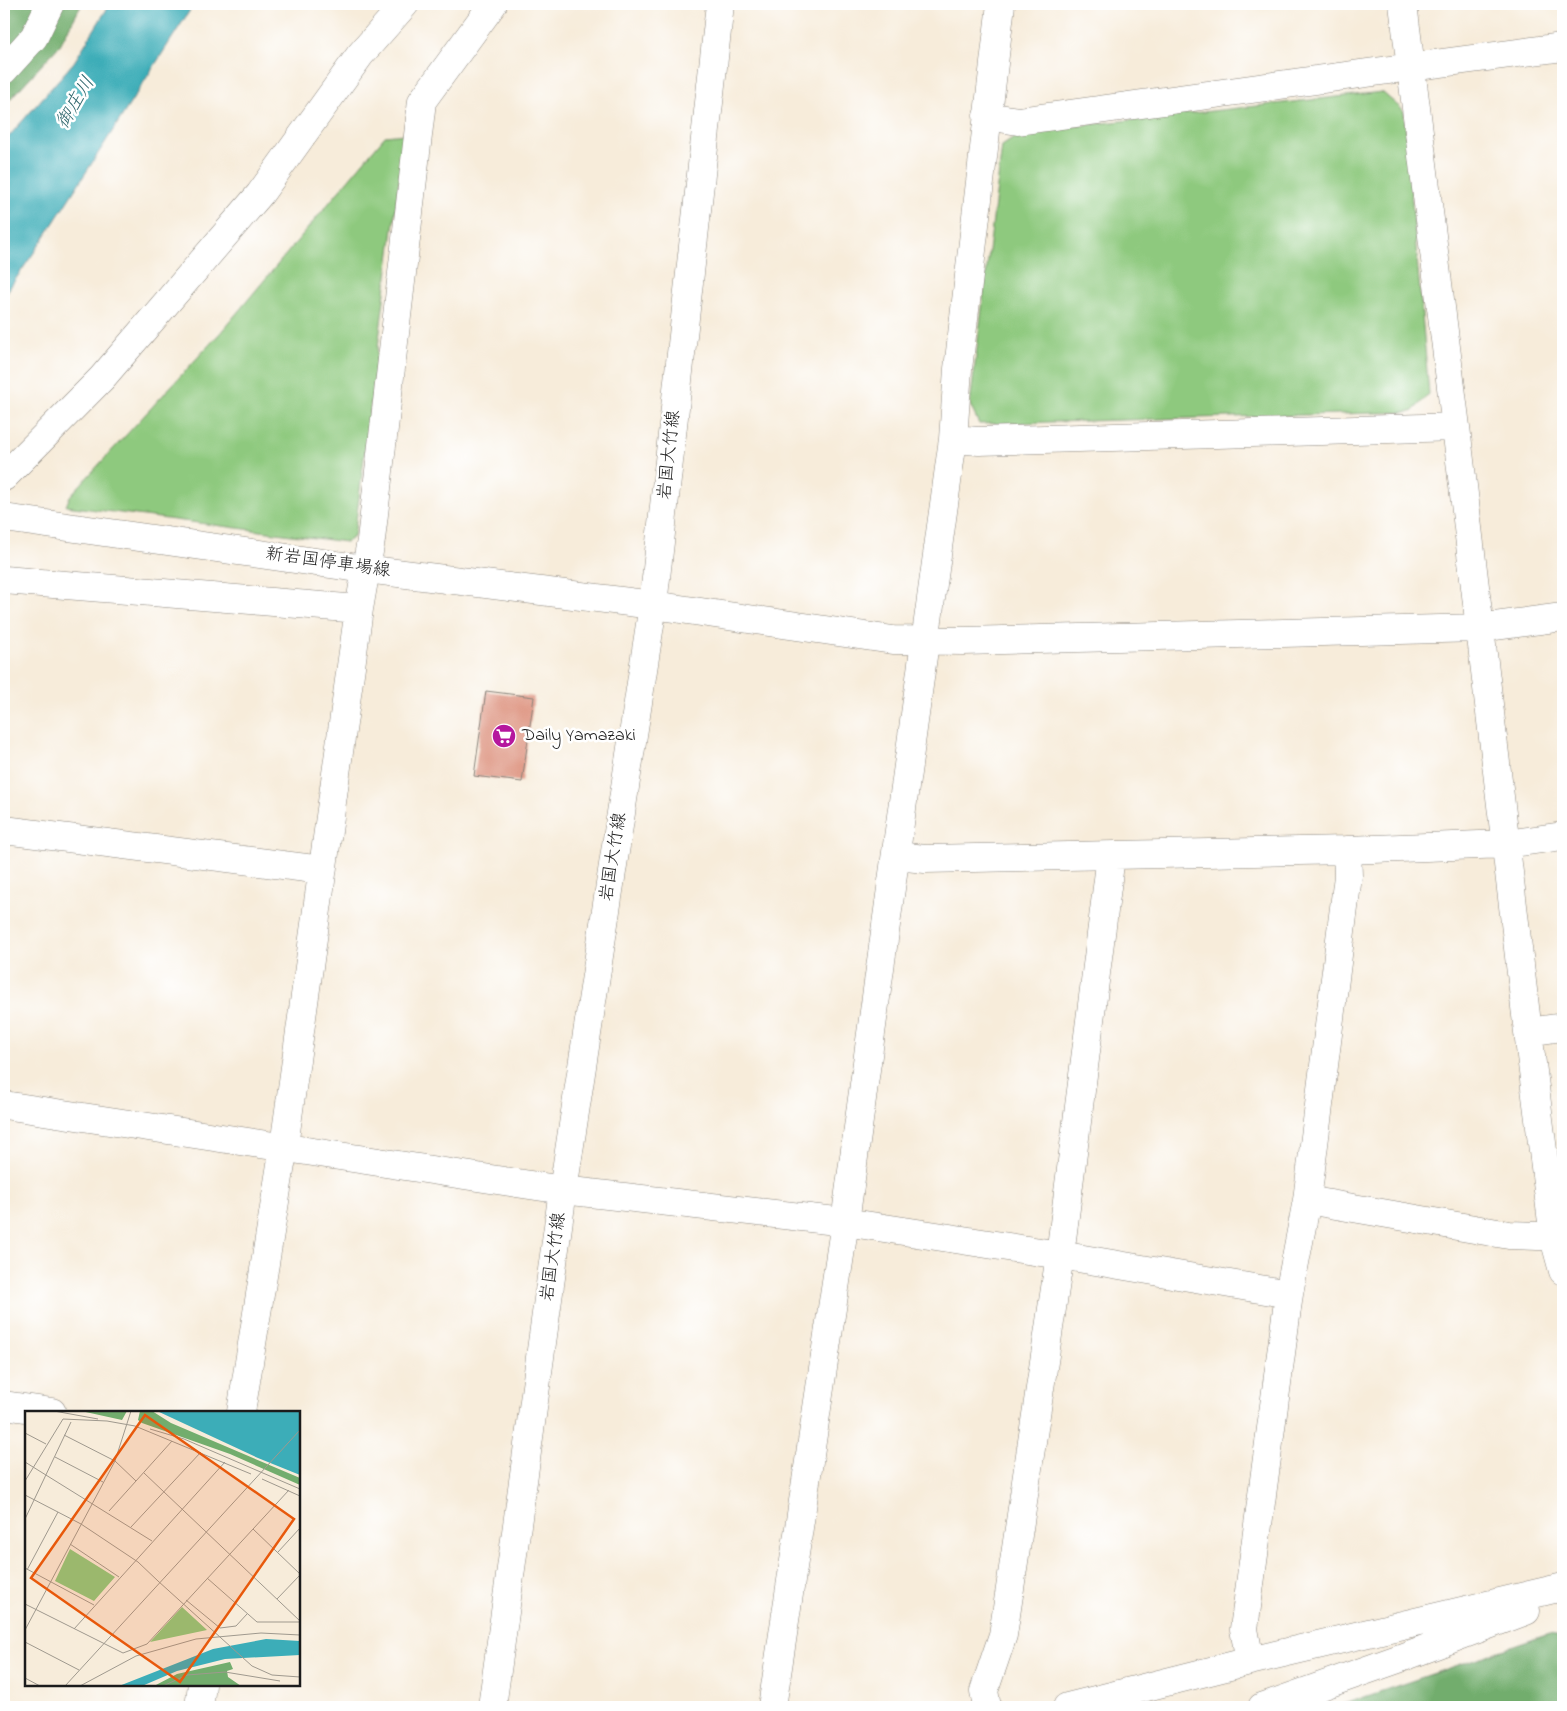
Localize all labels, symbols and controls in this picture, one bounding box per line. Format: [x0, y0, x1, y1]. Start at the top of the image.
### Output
water label: 御庄川 [50, 72, 102, 134]
street label: 岩国大竹線 [652, 409, 688, 501]
street label: 新岩国停車場線 [264, 541, 392, 585]
supermarket icon: Daily Yamazaki [491, 723, 517, 749]
place label: Daily Yamazaki [521, 723, 636, 749]
street label: 岩国大竹線 [594, 811, 634, 903]
street label: 岩国大竹線 [535, 1211, 573, 1303]
inset map [25, 1411, 300, 1686]

